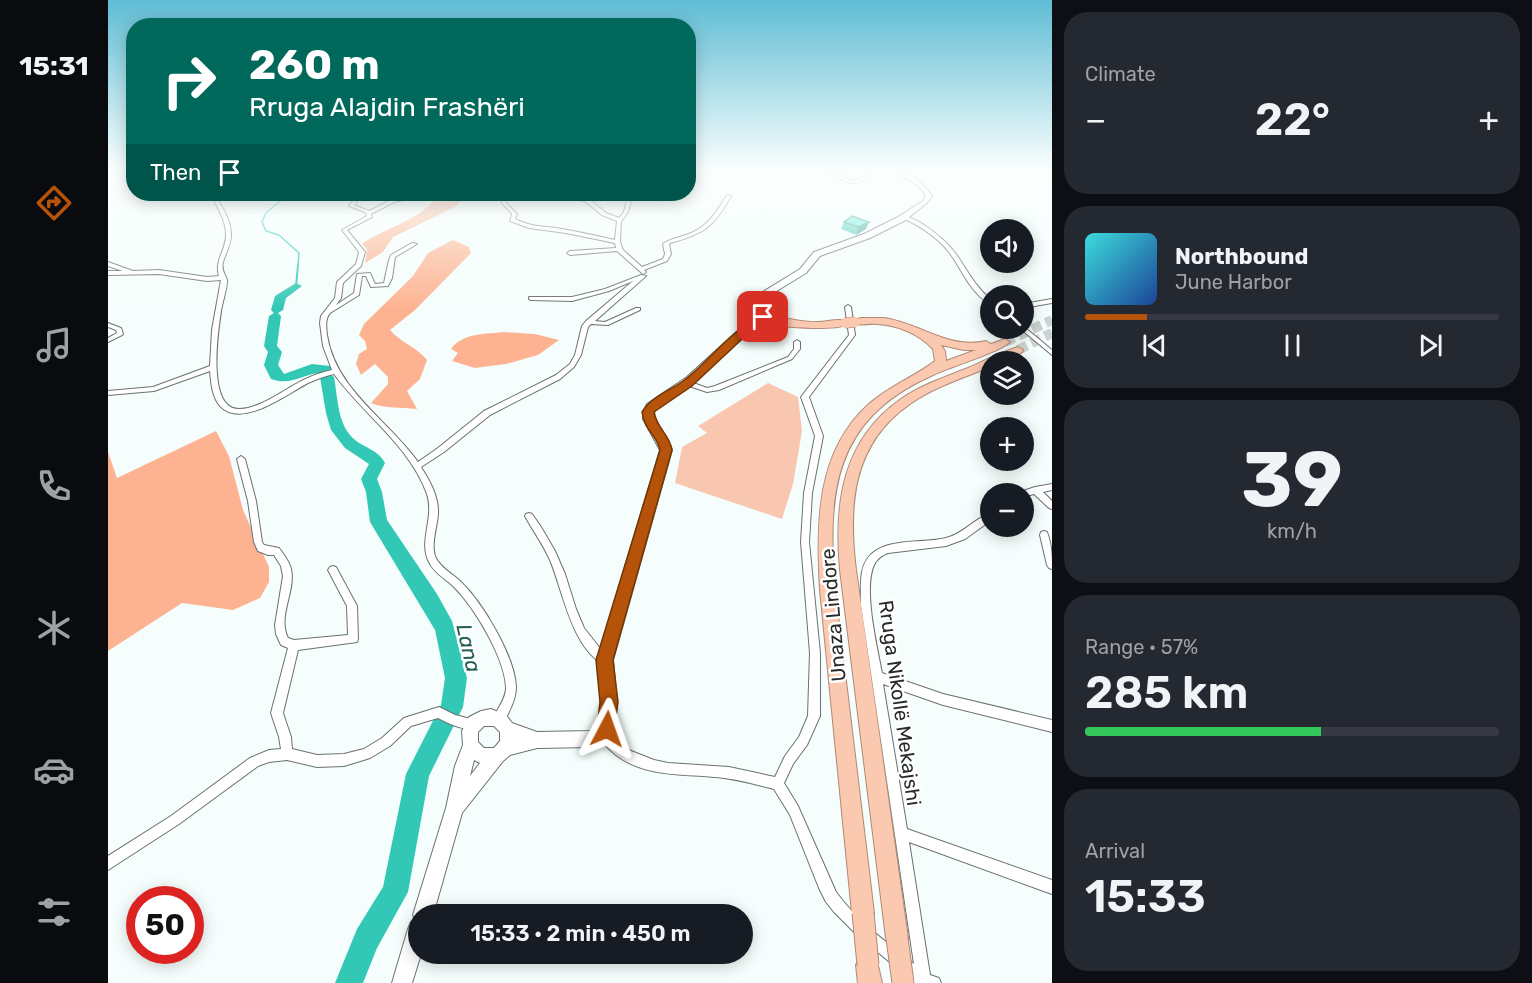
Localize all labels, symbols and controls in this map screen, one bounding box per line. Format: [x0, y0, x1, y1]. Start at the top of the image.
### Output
text: 260 m [249, 40, 380, 90]
icon: right [150, 42, 228, 120]
text: 15:31 [19, 50, 89, 82]
text: Climate [1085, 62, 1156, 86]
text: Rruga Alajdin Frashëri [249, 91, 525, 123]
text: 22° [1255, 93, 1330, 146]
text: − [1085, 100, 1106, 139]
text: + [1478, 100, 1499, 139]
icon: arrive [213, 156, 246, 189]
text: Then [150, 159, 201, 186]
icon: directions [33, 182, 75, 224]
map controls [980, 219, 1034, 537]
button: sound [980, 219, 1034, 273]
text: Northbound [1175, 243, 1308, 270]
text: June Harbor [1175, 270, 1292, 294]
button: search [980, 285, 1034, 339]
pin [737, 291, 788, 342]
icon: arrive [746, 300, 779, 333]
icon: music [33, 324, 75, 366]
icon: previous [1138, 329, 1171, 362]
icon: pause [1276, 329, 1309, 362]
icon: next [1414, 329, 1447, 362]
button: layers [980, 351, 1034, 405]
button: + [980, 417, 1034, 471]
text: 39 [1241, 433, 1343, 526]
icon: phone [33, 465, 75, 507]
button: − [980, 483, 1034, 537]
text: km/h [1267, 519, 1317, 543]
street label: Unaza Lindore [815, 547, 851, 683]
street label: Rruga Nikollë Mekajshi [874, 599, 926, 807]
icon: climate [33, 607, 75, 649]
water label: Lana [451, 621, 487, 675]
text: Range · 57% [1085, 635, 1198, 659]
text: 285 km [1085, 666, 1248, 719]
position arrow [575, 697, 639, 761]
icon: car [33, 749, 75, 791]
text: Arrival [1085, 839, 1145, 863]
text: 15:33 [1085, 870, 1206, 923]
speed limit sign: 50 [126, 886, 204, 964]
icon: filters [33, 891, 75, 933]
text: 15:33 · 2 min · 450 m [471, 920, 690, 947]

